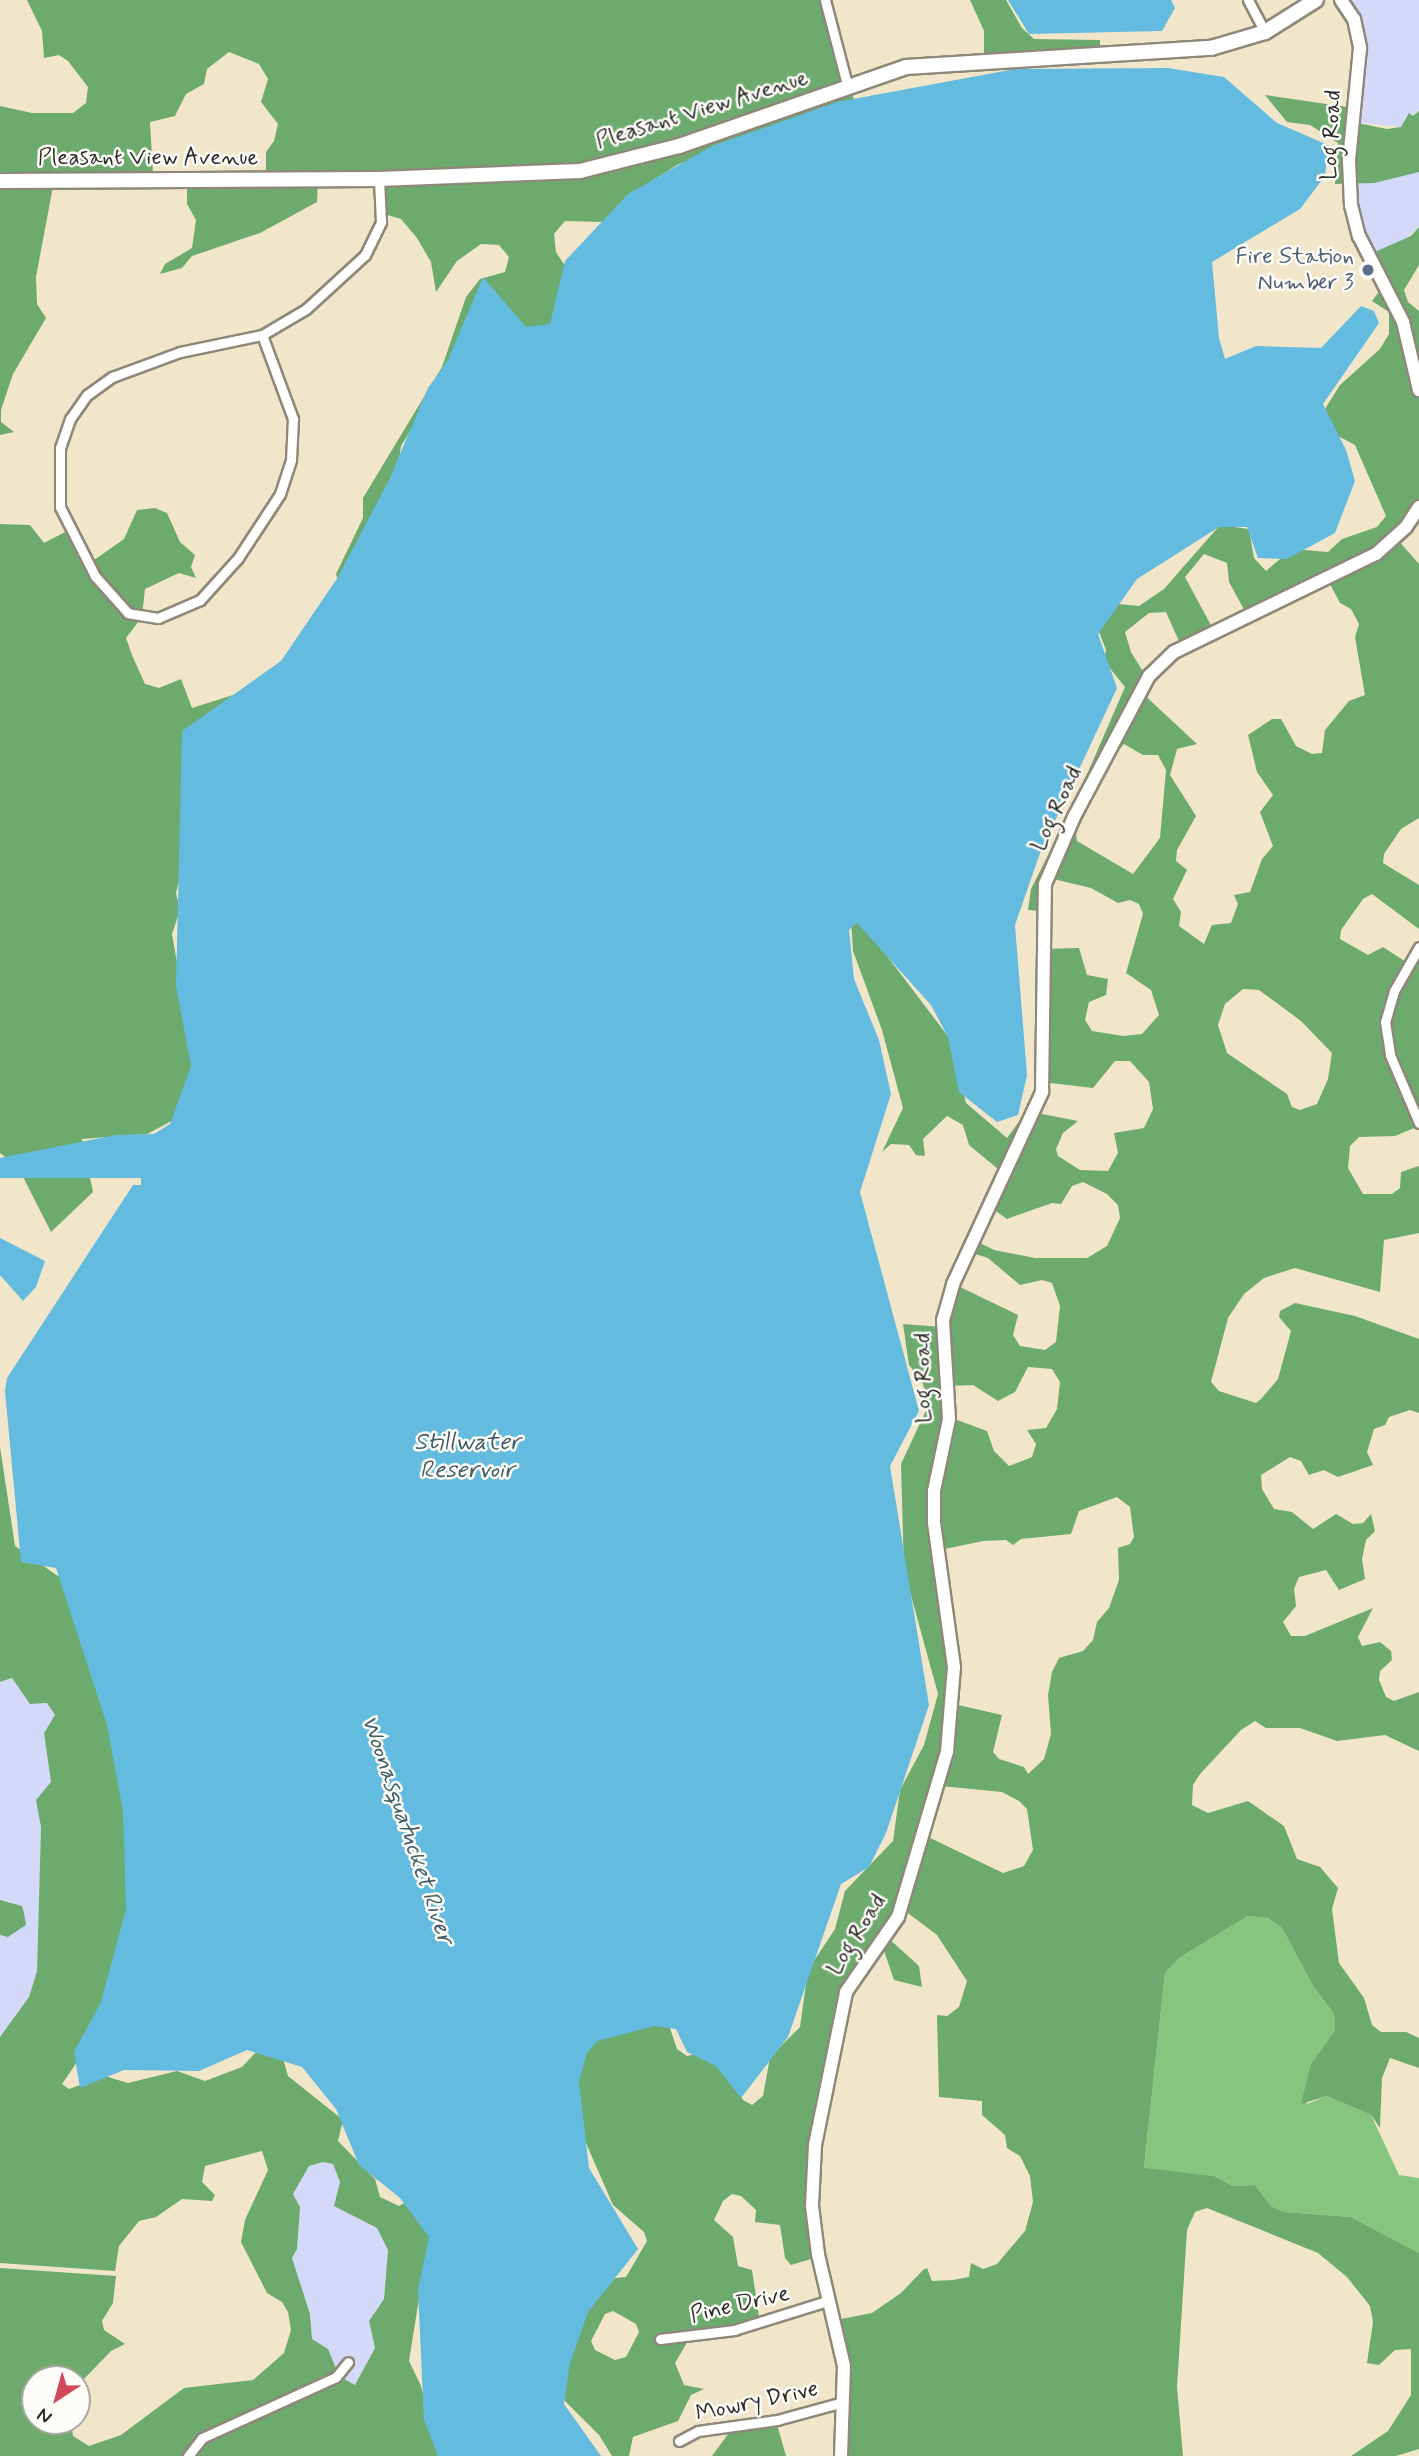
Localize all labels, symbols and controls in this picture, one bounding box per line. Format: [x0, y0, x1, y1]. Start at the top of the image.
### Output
street label: Pleasant View Avenue [595, 65, 809, 155]
street label: Log Road [1316, 91, 1348, 179]
street label: Pleasant View Avenue [41, 144, 255, 172]
place label: Fire Station Number 3 [1243, 243, 1354, 297]
marker: Fire Station Number 3 [1360, 262, 1376, 278]
street label: Log Road [1026, 764, 1088, 854]
street label: Log Road [909, 1334, 939, 1422]
water label: Stillwater Reservoir [414, 1429, 520, 1485]
water label: Woonasquatucket River [354, 1712, 460, 1948]
street label: Log Road [822, 1891, 892, 1979]
street label: Pine Drive [689, 2281, 791, 2329]
north arrow [21, 2365, 91, 2435]
street label: Mowry Drive [694, 2376, 820, 2428]
text: N [32, 2402, 57, 2430]

